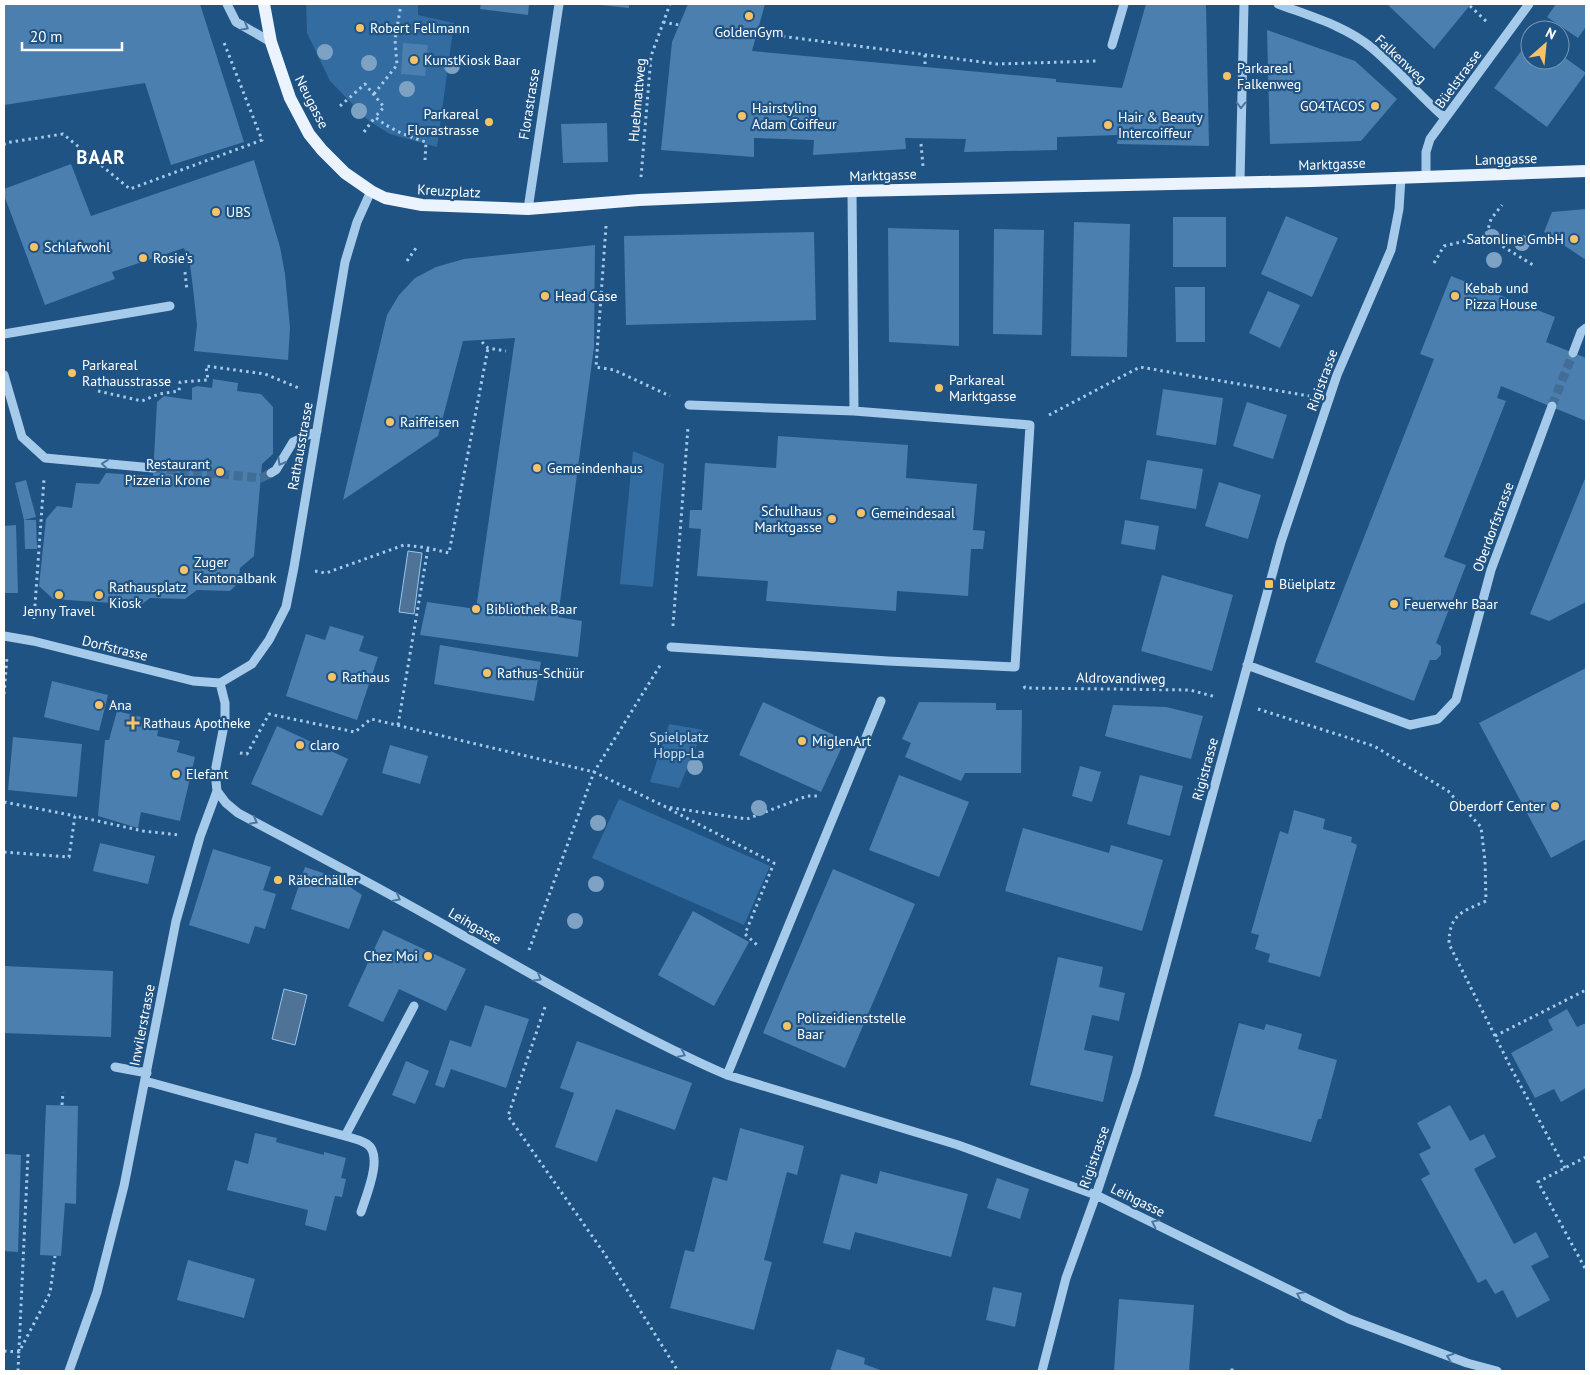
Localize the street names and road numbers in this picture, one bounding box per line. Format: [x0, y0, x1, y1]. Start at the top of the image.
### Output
street label: Falkenweg [1371, 31, 1431, 87]
street label: Büelstrasse [1431, 46, 1485, 112]
street label: Huebmattweg [624, 57, 650, 143]
street label: Florastrasse [514, 67, 544, 141]
street label: Neugasse [291, 72, 333, 132]
street label: Langgasse [1474, 149, 1538, 169]
street label: Marktgasse [1298, 154, 1366, 174]
street label: Marktgasse [849, 165, 917, 185]
street label: Kreuzplatz [417, 180, 481, 202]
street label: Rigistrasse [1302, 347, 1342, 413]
street label: Rathausstrasse [283, 401, 317, 491]
street label: Oberdorfstrasse [1468, 480, 1518, 574]
street label: Dorfstrasse [80, 631, 150, 665]
street label: Aldrovandiweg [1076, 668, 1166, 688]
street label: Rigistrasse [1188, 735, 1222, 803]
street label: Leihgasse [445, 904, 505, 948]
street label: Inwilerstrasse [125, 983, 159, 1067]
street label: Rigistrasse [1075, 1124, 1113, 1190]
street label: Leihgasse [1108, 1179, 1168, 1221]

